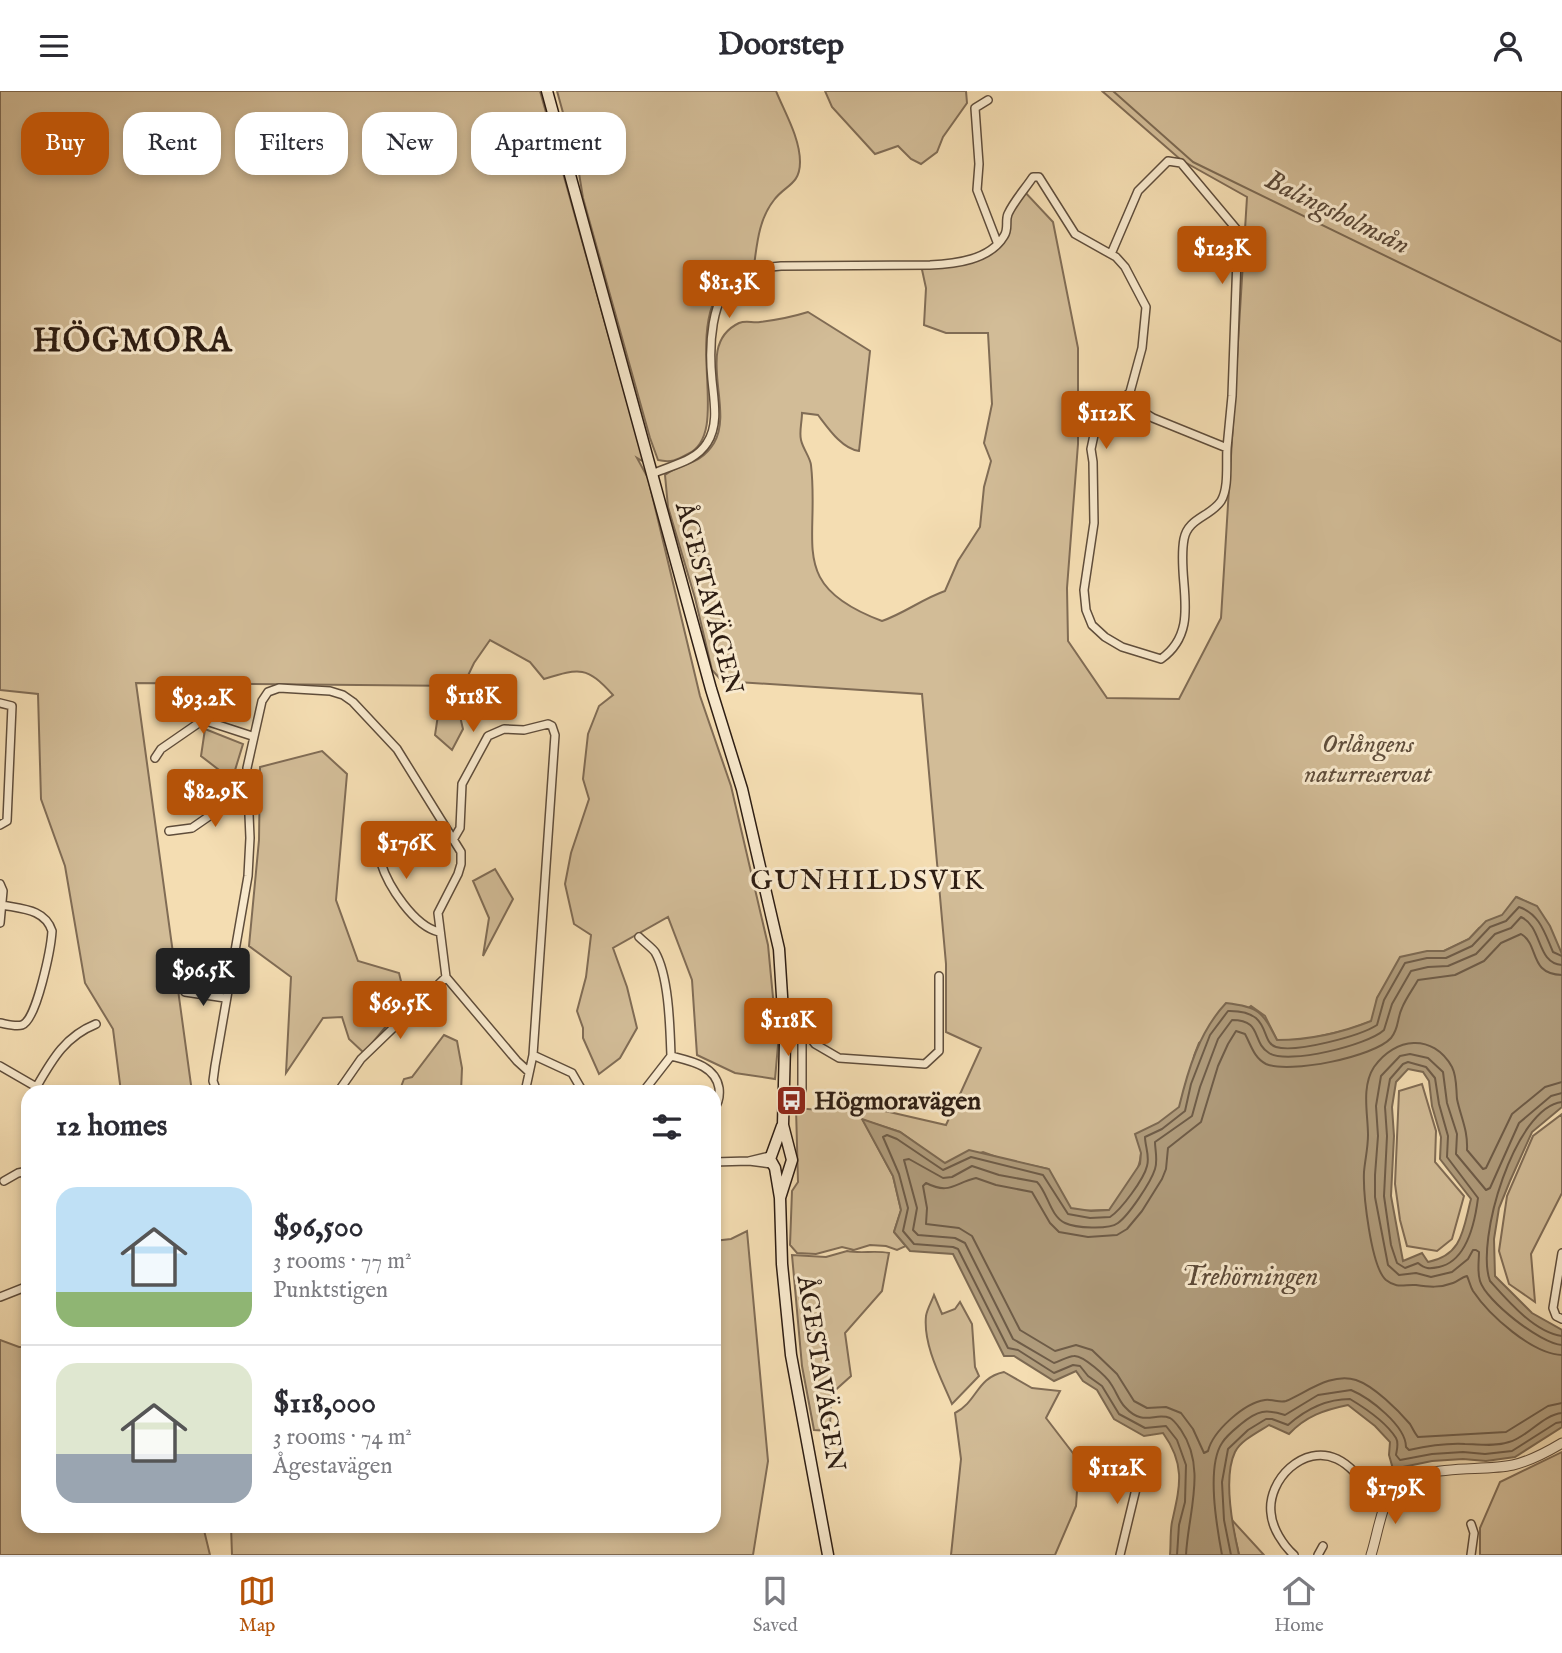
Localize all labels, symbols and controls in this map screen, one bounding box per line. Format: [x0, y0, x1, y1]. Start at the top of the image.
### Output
text: Doorstep [718, 25, 844, 66]
icon: menu [35, 27, 73, 65]
icon: person [1489, 27, 1527, 65]
chip: Buy [21, 112, 109, 175]
chip: Rent [123, 112, 221, 175]
chip: Filters [235, 112, 348, 175]
chip: New [362, 112, 457, 175]
chip: Apartment [471, 112, 626, 175]
water label: Balingsholmsån [1259, 163, 1415, 263]
pin: $123K [1173, 227, 1271, 286]
text: $123K [1193, 234, 1251, 263]
pin: $81.3K [672, 261, 786, 320]
text: $81.3K [699, 268, 759, 297]
district label: HÖGMORA [33, 320, 233, 363]
pin: $112K [1057, 391, 1155, 451]
text: $112K [1077, 399, 1135, 428]
street label: ÅGESTAVÄGEN [667, 498, 750, 698]
pin: $118K [424, 675, 522, 734]
pin: $93.2K [146, 677, 260, 736]
text: $118K [445, 682, 501, 711]
text: $93.2K [171, 684, 235, 713]
park label: Orlångens naturreservat [1304, 728, 1433, 791]
pin: $82.9K [158, 769, 272, 829]
text: $82.9K [183, 777, 247, 806]
pin: $176K [357, 821, 455, 881]
text: $176K [377, 829, 435, 858]
district label: GUNHILDSVIK [750, 864, 986, 899]
pin: $96.5K [146, 949, 260, 1008]
text: $96.5K [172, 956, 234, 985]
pin: $69.5K [343, 981, 457, 1041]
text: $69.5K [369, 989, 431, 1018]
pin: $118K [739, 999, 837, 1058]
text: $118K [760, 1006, 816, 1035]
bus stop icon: Högmoravägen [774, 1083, 808, 1117]
place label: Högmoravägen [814, 1085, 981, 1118]
text: 12 homes [56, 1108, 167, 1146]
icon: filters [648, 1108, 686, 1146]
text: $96,500 [273, 1209, 364, 1247]
icon: home [112, 1215, 196, 1299]
text: 3 rooms · 77 m² [273, 1247, 412, 1276]
water label: Trehörningen [1182, 1260, 1318, 1295]
street label: ÅGESTAVÄGEN [789, 1272, 852, 1474]
text: Punktstigen [273, 1276, 388, 1305]
text: $118,000 [273, 1385, 376, 1423]
icon: home [112, 1391, 196, 1475]
text: 3 rooms · 74 m² [273, 1423, 412, 1452]
pin: $112K [1068, 1447, 1166, 1506]
text: Ågestavägen [273, 1452, 393, 1481]
text: $112K [1088, 1454, 1146, 1483]
pin: $179K [1346, 1467, 1444, 1526]
text: $179K [1366, 1474, 1424, 1503]
tab: Map [238, 1572, 276, 1638]
tab: Saved [753, 1572, 798, 1638]
tab: Home [1274, 1572, 1324, 1638]

